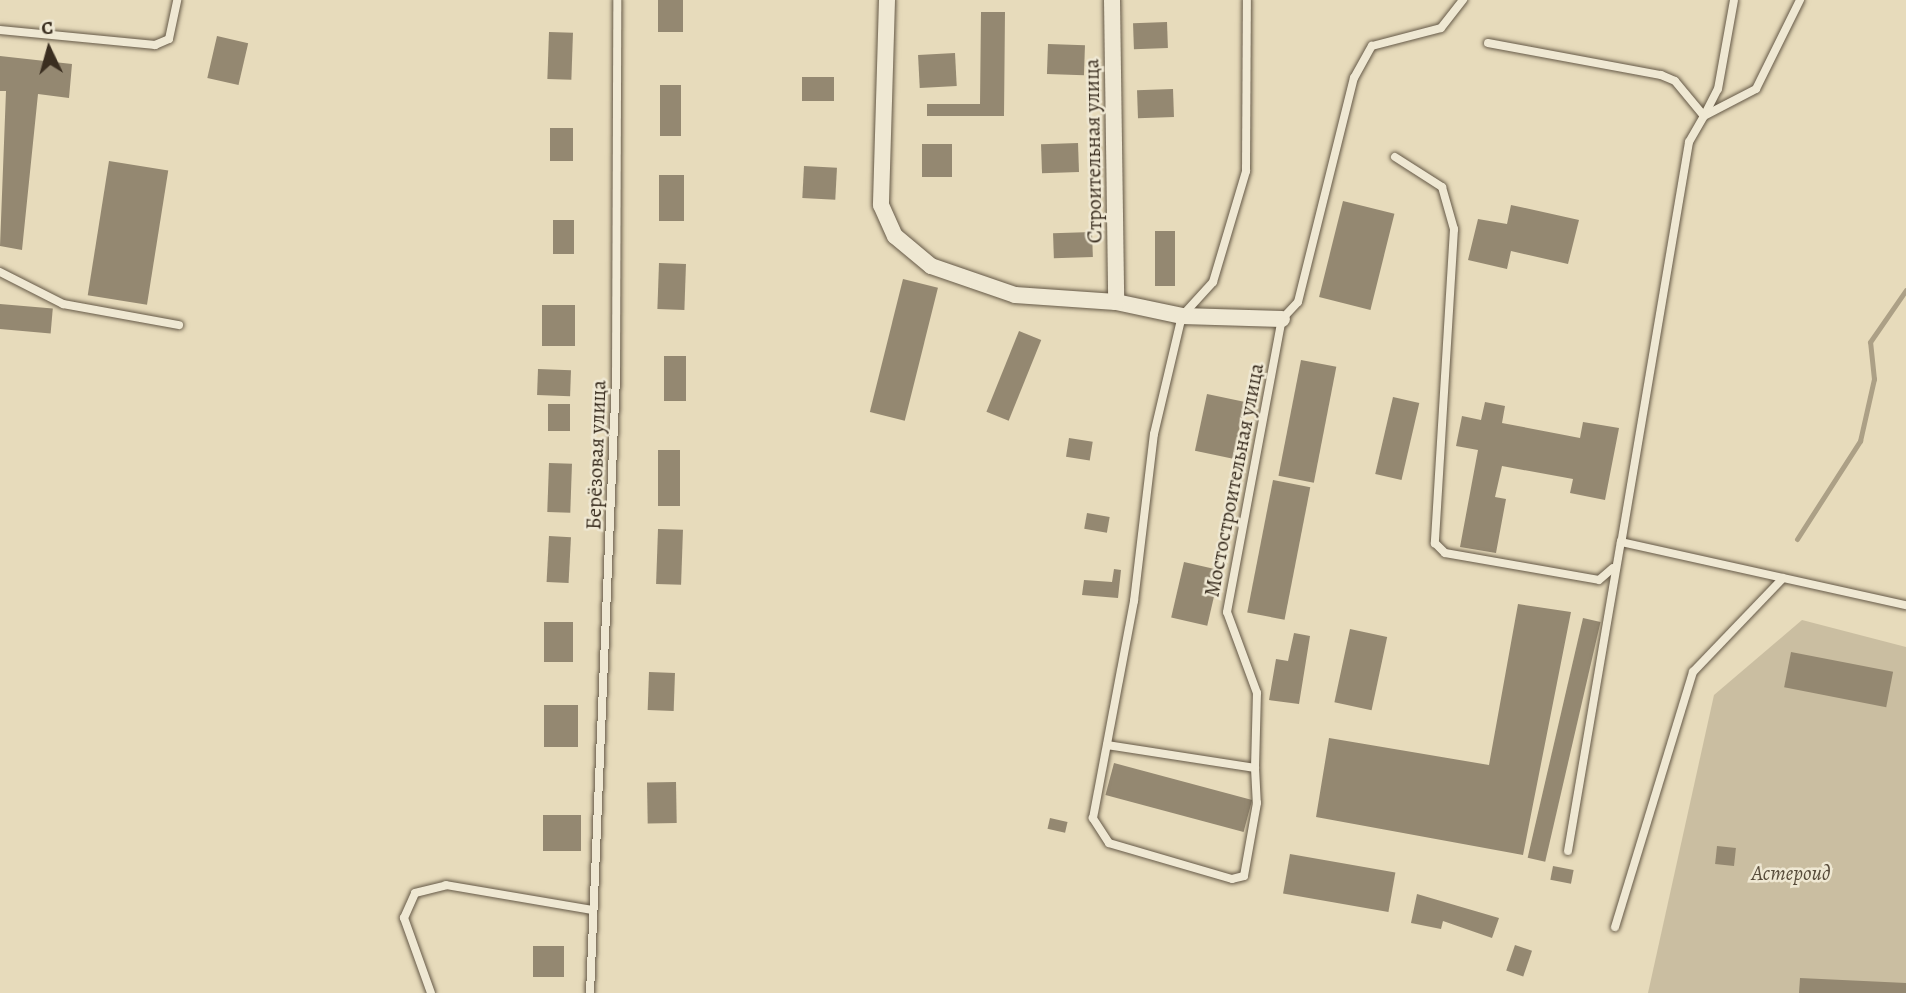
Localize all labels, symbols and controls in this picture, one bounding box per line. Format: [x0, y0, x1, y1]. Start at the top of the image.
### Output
north arrow [14, 14, 84, 84]
text: С [40, 15, 54, 42]
street label: Строительная улица [1079, 58, 1107, 244]
street label: Мостостроительная улица [1199, 361, 1269, 599]
street label: Берёзовая улица [581, 380, 611, 530]
park label: Астероид [1751, 860, 1831, 886]

